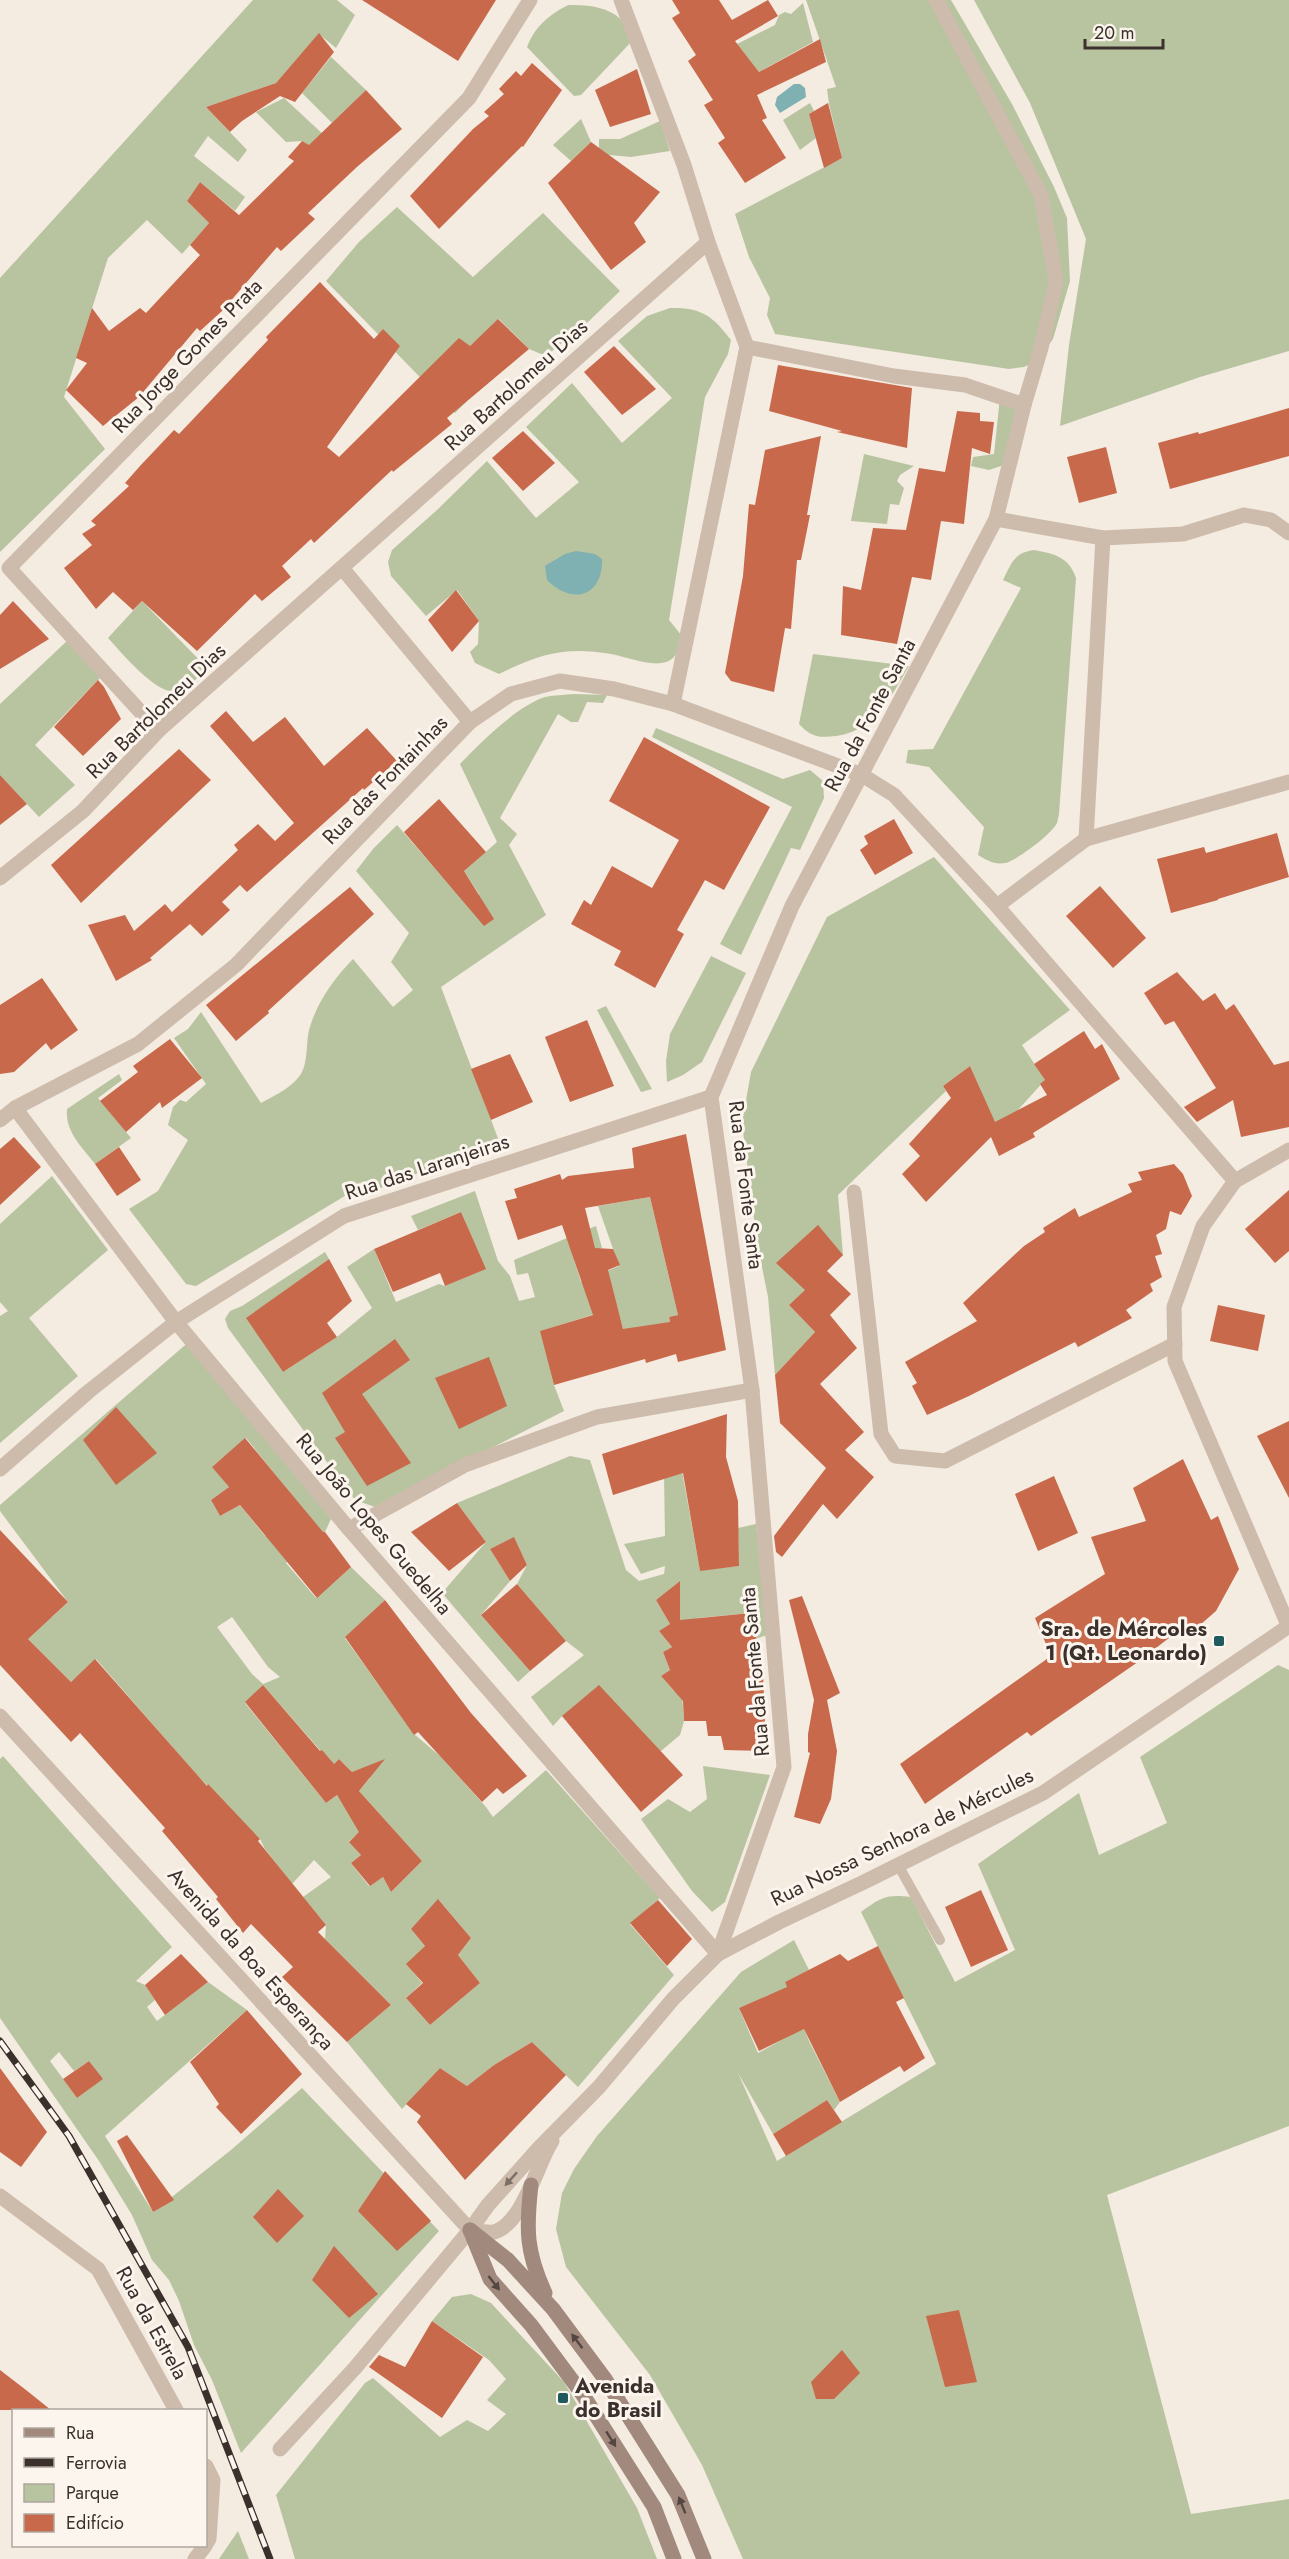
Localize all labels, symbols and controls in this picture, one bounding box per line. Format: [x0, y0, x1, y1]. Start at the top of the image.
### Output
scale bar [1085, 12, 1163, 50]
text: 20 m [1094, 20, 1134, 46]
street label: Rua Jorge Gomes Prata [105, 272, 269, 440]
street label: Rua Bartolomeu Dias [438, 312, 594, 458]
street label: Rua da Fonte Santa [817, 633, 923, 797]
street label: Rua Bartolomeu Dias [79, 636, 233, 786]
street label: Rua das Fontainhas [315, 709, 455, 851]
street label: Rua da Fonte Santa [721, 1099, 771, 1271]
street label: Rua das Laranjeiras [341, 1126, 513, 1208]
street label: Rua João Lopes Guedelha [289, 1427, 459, 1621]
street label: Rua da Fonte Santa [733, 1586, 777, 1758]
place label: Sra. de Mércoles 1 (Qt. Leonardo) [1040, 1614, 1207, 1668]
marker: Sra. de Mércoles 1 (Qt. Leonardo) [1212, 1634, 1226, 1648]
street label: Rua Nossa Senhora de Mércules [766, 1760, 1038, 1914]
street label: Avenida da Boa Esperança [161, 1861, 341, 2057]
one-way arrow [505, 2171, 518, 2186]
street label: Rua da Estrela [109, 2261, 195, 2385]
one-way arrow [488, 2275, 501, 2291]
one-way arrow [570, 2333, 583, 2349]
place label: Avenida do Brasil [574, 2371, 662, 2425]
marker: Avenida do Brasil [556, 2391, 570, 2405]
legend [12, 2409, 207, 2547]
text: Rua [66, 2420, 94, 2446]
one-way arrow [605, 2431, 616, 2447]
text: Ferrovia [66, 2450, 127, 2476]
text: Parque [66, 2480, 119, 2506]
one-way arrow [677, 2495, 687, 2513]
text: Edifício [66, 2510, 124, 2536]

